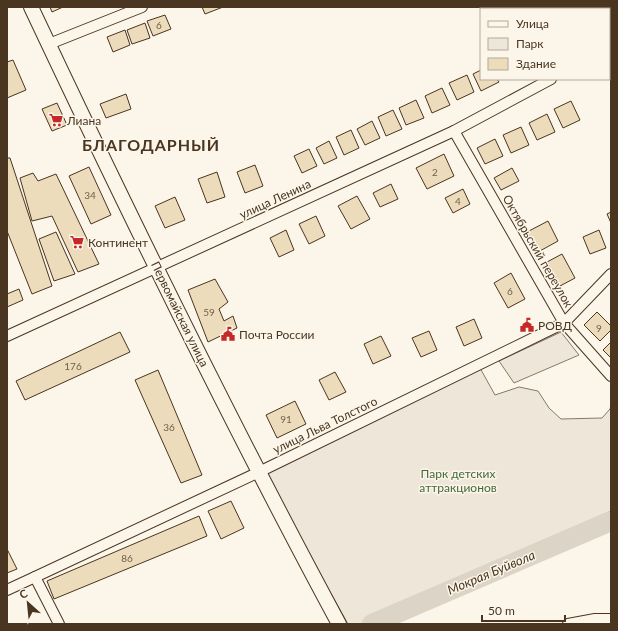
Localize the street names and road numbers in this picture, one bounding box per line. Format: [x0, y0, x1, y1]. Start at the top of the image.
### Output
street label: улица Ленина [237, 176, 313, 222]
street label: Октябрьский переулок [500, 192, 577, 311]
street label: Первомайская улица [148, 259, 212, 369]
street label: улица Льва Толстого [270, 393, 380, 457]

